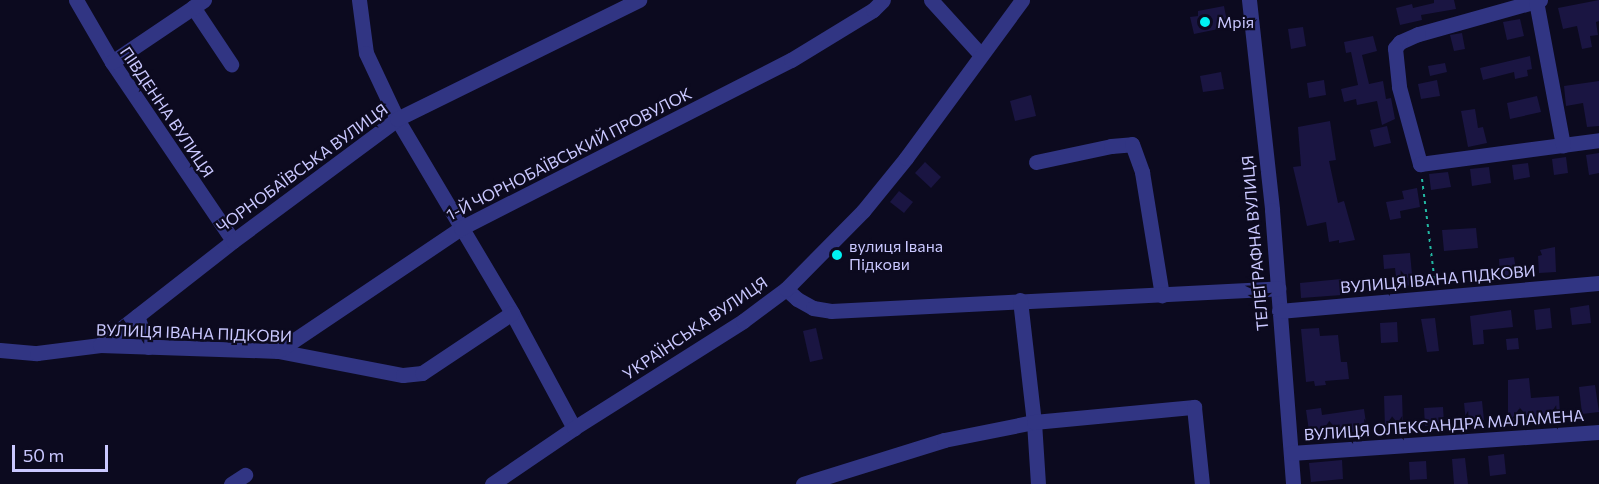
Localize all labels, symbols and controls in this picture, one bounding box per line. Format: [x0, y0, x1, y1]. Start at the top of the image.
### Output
place label: Мрія [1217, 12, 1254, 32]
marker: Мрія [1198, 15, 1212, 29]
street label: ПІВДЕННА ВУЛИЦЯ [116, 43, 218, 181]
street label: 1-Й ЧОРНОБАЇВСЬКИЙ ПРОВУЛОК [443, 84, 695, 224]
street label: ЧОРНОБАЇВСЬКА ВУЛИЦЯ [213, 99, 391, 237]
street label: ТЕЛЕГРАФНА ВУЛИЦЯ [1238, 154, 1272, 332]
place label: вулиця Івана Підкови [849, 236, 943, 274]
marker: вулиця Івана Підкови [830, 248, 844, 262]
street label: ВУЛИЦЯ ІВАНА ПІДКОВИ [1340, 261, 1536, 297]
street label: УКРАЇНСЬКА ВУЛИЦЯ [619, 272, 771, 384]
street label: ВУЛИЦЯ ІВАНА ПІДКОВИ [96, 320, 292, 346]
street label: ВУЛИЦЯ ОЛЕКСАНДРА МАЛАМЕНА [1303, 406, 1585, 444]
scale bar [15, 433, 111, 471]
text: 50 m [23, 444, 64, 466]

